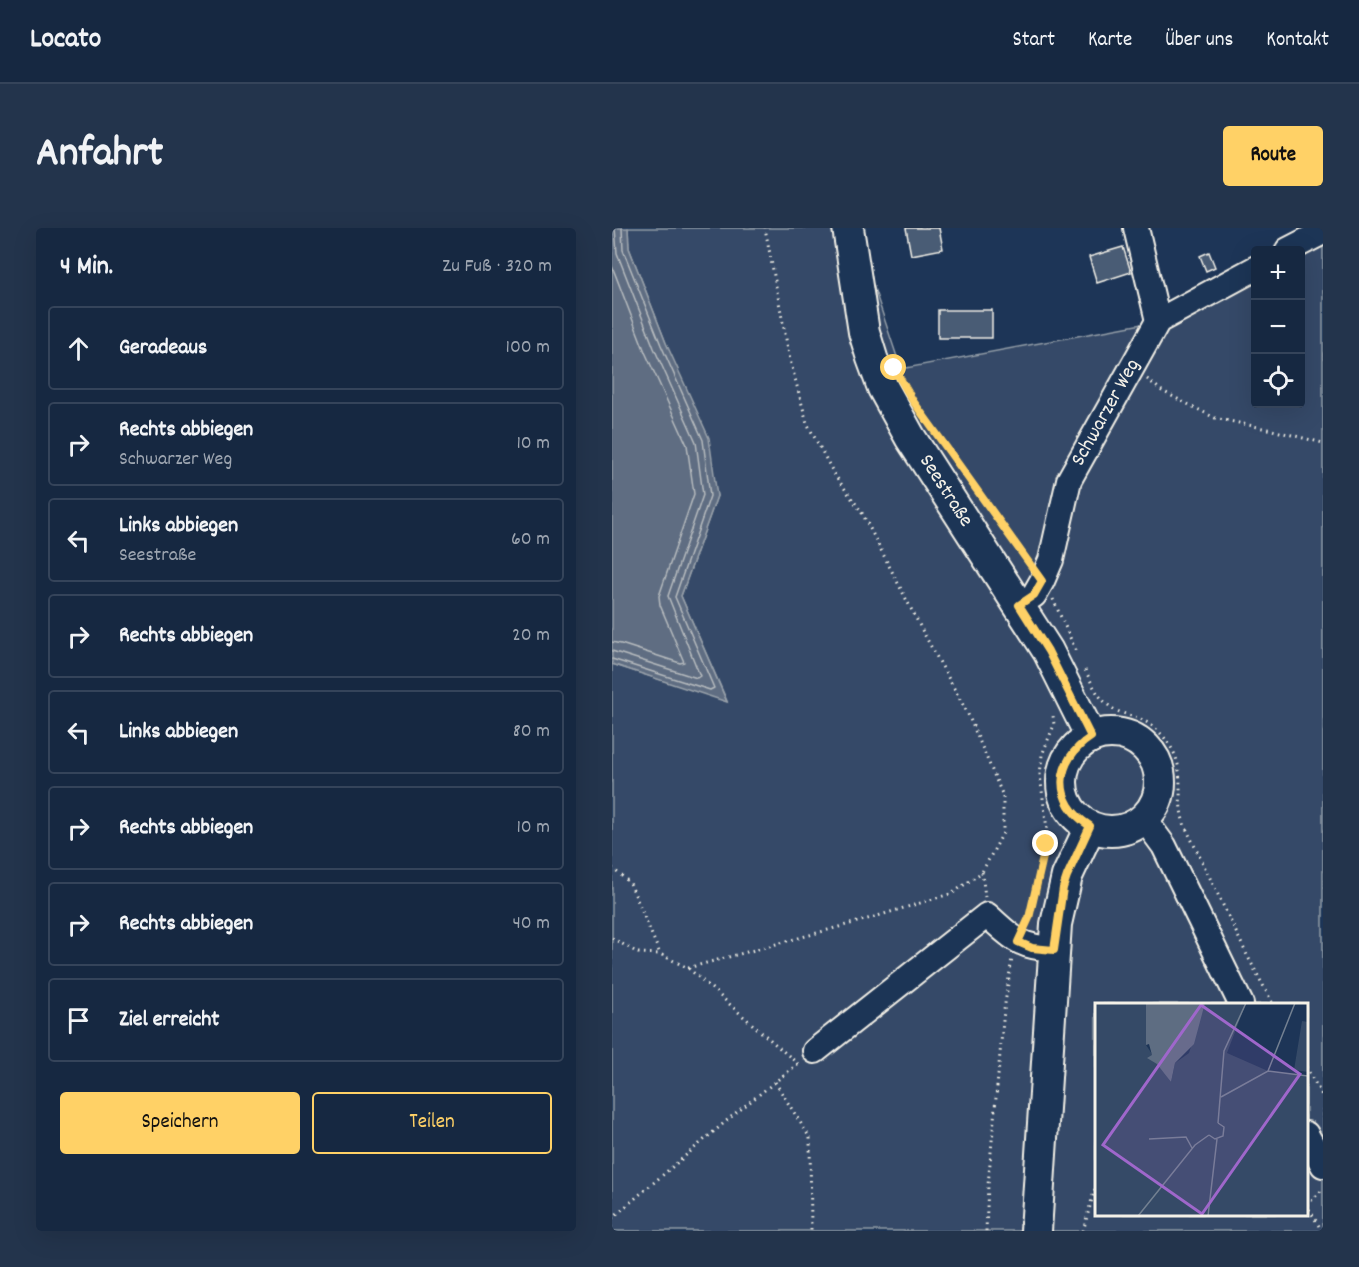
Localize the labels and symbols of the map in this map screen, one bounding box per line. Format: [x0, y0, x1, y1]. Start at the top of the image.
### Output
route start [880, 354, 906, 380]
street label: Schwarzer Weg [1064, 354, 1149, 472]
street label: Seestraße [910, 449, 980, 534]
route end [1032, 830, 1058, 856]
inset map [1095, 1003, 1308, 1216]

